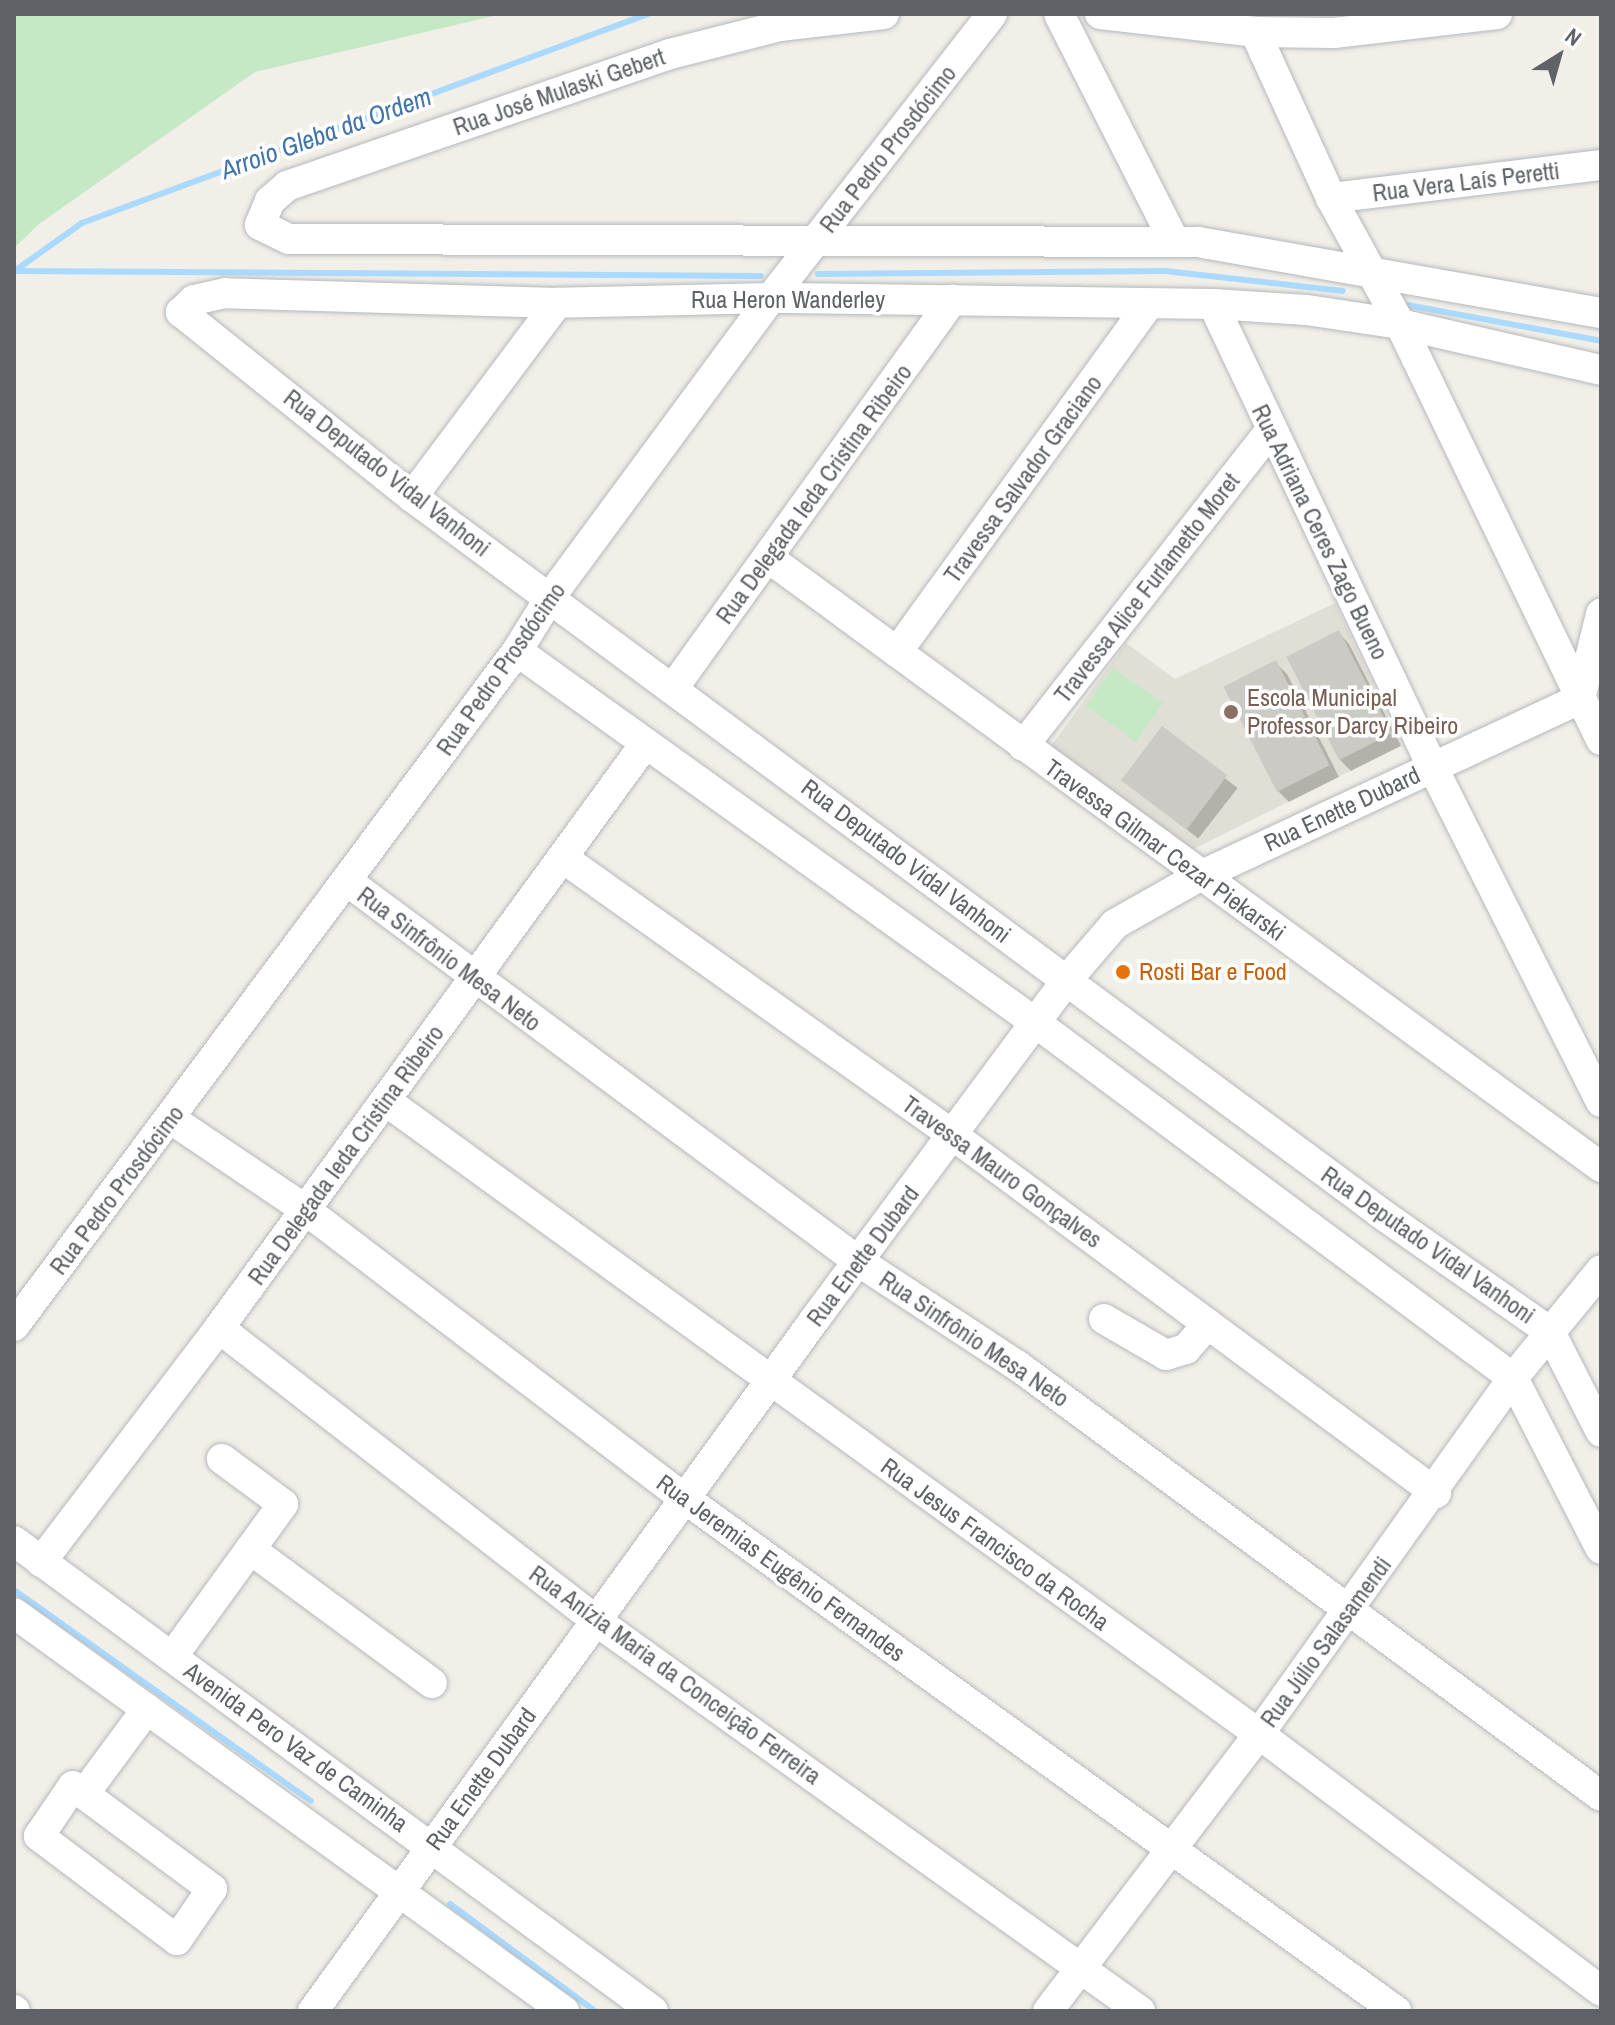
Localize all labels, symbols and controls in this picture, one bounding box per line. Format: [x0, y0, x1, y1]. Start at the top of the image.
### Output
north arrow [1519, 16, 1599, 96]
text: N [1559, 21, 1588, 53]
street label: Rua José Mulaski Gebert [449, 42, 669, 142]
street label: Rua Pedro Prosdócimo [814, 60, 962, 238]
water label: Arroio Gleba da Ordem [217, 80, 435, 186]
street label: Rua Vera Laís Peretti [1371, 156, 1561, 208]
street label: Rua Heron Wanderley [691, 286, 885, 314]
street label: Rua Delegada Ieda Cristina Ribeiro [710, 359, 918, 629]
street label: Travessa Salvador Graciano [938, 370, 1108, 588]
street label: Rua Deputado Vidal Vanhoni [278, 383, 496, 563]
street label: Rua Adriana Ceres Zago Bueno [1245, 399, 1395, 665]
street label: Travessa Alice Furlametto Moret [1048, 467, 1246, 709]
street label: Rua Pedro Prosdócimo [431, 577, 571, 761]
place label: Escola Municipal Professor Darcy Ribeiro [1247, 684, 1458, 740]
marker: Escola Municipal Professor Darcy Ribeiro [1222, 703, 1240, 721]
street label: Travessa Gilmar Cezar Piekarski [1039, 753, 1291, 947]
street label: Rua Enette Dubard [1260, 760, 1424, 858]
street label: Rua Deputado Vidal Vanhoni [796, 773, 1016, 949]
street label: Rua Sinfrônio Mesa Neto [352, 881, 546, 1037]
place label: Rosti Bar e Food [1139, 958, 1287, 986]
marker: Rosti Bar e Food [1114, 963, 1132, 981]
street label: Rua Delegada Ieda Cristina Ribeiro [242, 1020, 450, 1290]
street label: Travessa Mauro Gonçalves [896, 1090, 1108, 1254]
street label: Rua Pedro Prosdócimo [44, 1100, 190, 1280]
street label: Rua Deputado Vidal Vanhoni [1316, 1160, 1540, 1330]
street label: Rua Enette Dubard [801, 1180, 925, 1332]
street label: Rua Sinfrônio Mesa Neto [874, 1265, 1074, 1413]
street label: Rua Jesus Francisco da Rocha [875, 1452, 1115, 1636]
street label: Rua Jeremias Eugênio Fernandes [651, 1468, 911, 1668]
street label: Rua Júlio Salasamendi [1255, 1551, 1397, 1733]
street label: Rua Anízia Maria da Conceição Ferreira [523, 1559, 827, 1791]
street label: Avenida Pero Vaz de Caminha [179, 1656, 413, 1838]
street label: Rua Enette Dubard [420, 1702, 542, 1856]

